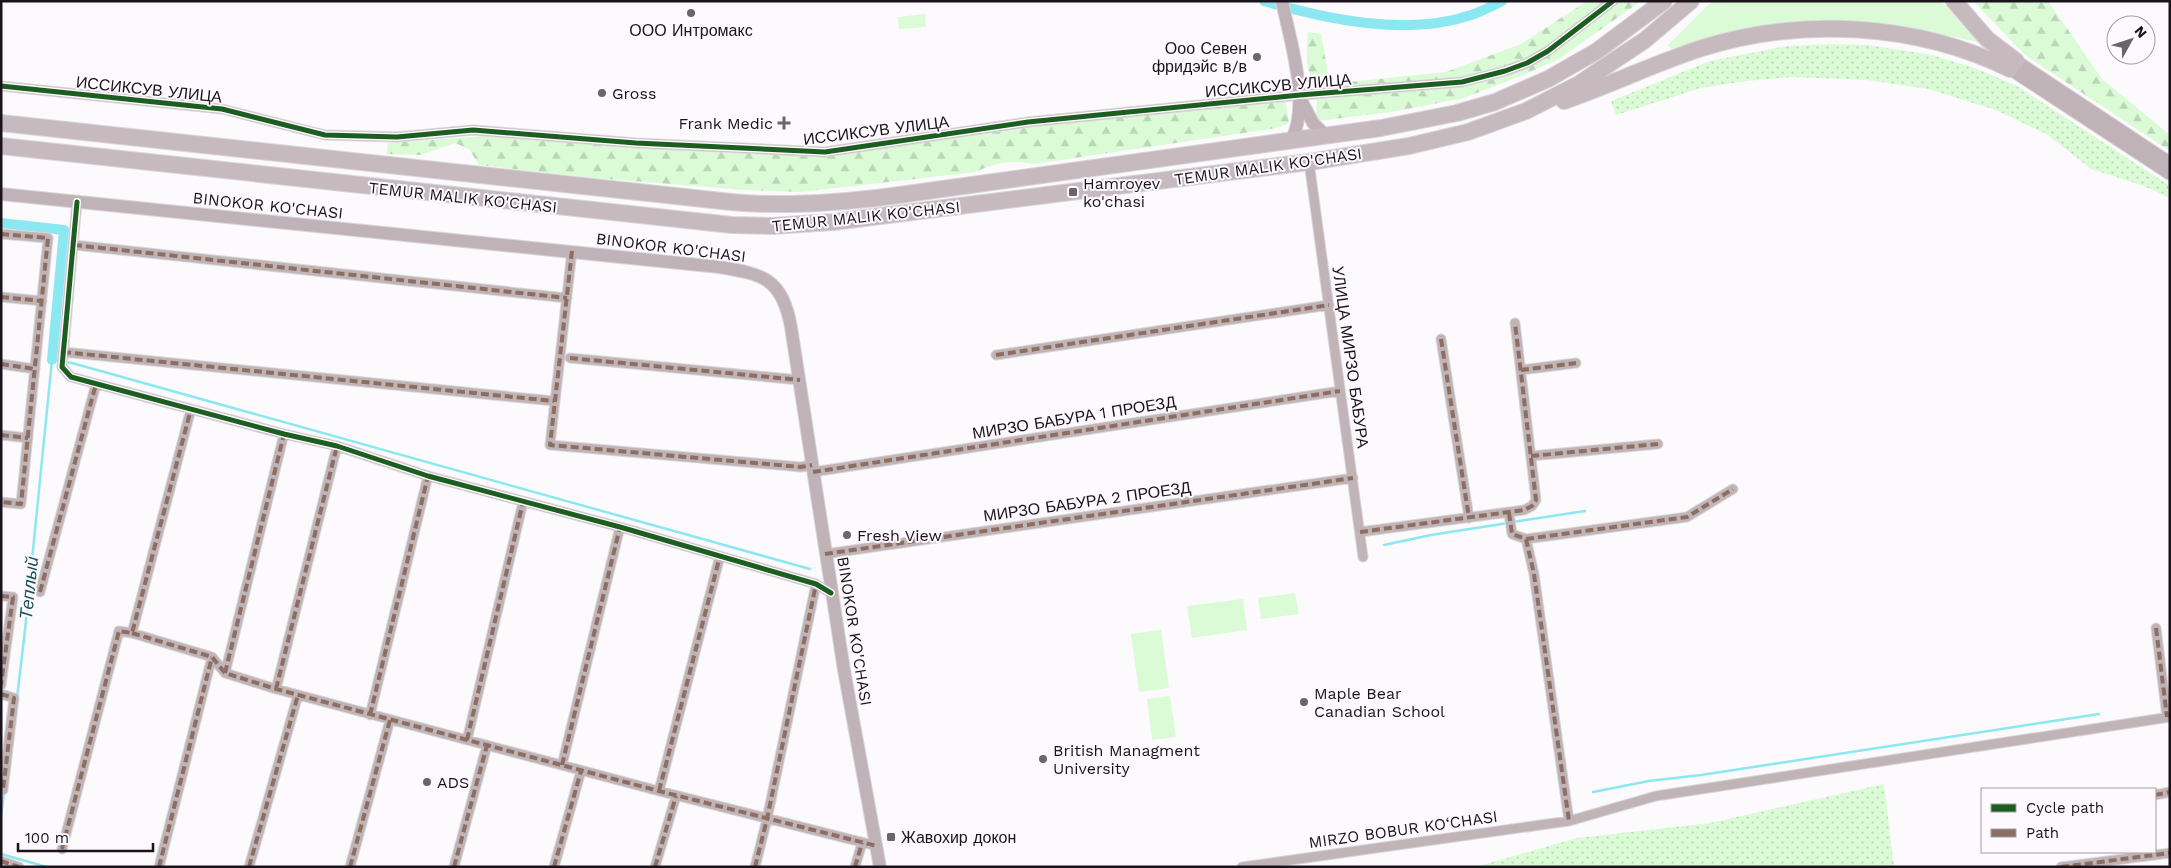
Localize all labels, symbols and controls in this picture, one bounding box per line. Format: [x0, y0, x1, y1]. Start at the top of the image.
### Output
marker: ООО Интромакс [685, 7, 697, 19]
north arrow [2106, 15, 2156, 65]
place label: ООО Интромакс [629, 21, 753, 40]
text: N [2131, 23, 2150, 41]
place label: Ооо Севен фридэйс в/в [1152, 39, 1247, 76]
marker: Ооо Севен фридэйс в/в [1251, 51, 1263, 63]
street label: ИССИКСУВ УЛИЦА [1204, 70, 1352, 101]
street label: ИССИКСУВ УЛИЦА [75, 72, 223, 107]
place label: Gross [612, 84, 656, 103]
marker: Gross [596, 87, 608, 99]
street label: ИССИКСУВ УЛИЦА [802, 112, 950, 149]
place label: Frank Medic [678, 114, 773, 133]
marker: Frank Medic [777, 116, 791, 130]
street label: TEMUR MALIK KO'CHASI [1173, 144, 1363, 189]
place label: Hamroyev ko'chasi [1083, 174, 1161, 211]
street label: TEMUR MALIK KO'CHASI [368, 178, 558, 217]
marker: Hamroyev ko'chasi [1067, 186, 1079, 198]
street label: BINOKOR KO'CHASI [192, 188, 344, 223]
street label: TEMUR MALIK KO'CHASI [771, 197, 961, 236]
street label: BINOKOR KO'CHASI [595, 229, 747, 266]
street label: УЛИЦА МИРЗО БАБУРА [1328, 265, 1373, 450]
street label: МИРЗО БАБУРА 1 ПРОЕЗД [971, 392, 1177, 443]
street label: МИРЗО БАБУРА 2 ПРОЕЗД [982, 478, 1192, 525]
place label: Fresh View [857, 526, 942, 545]
marker: Fresh View [841, 529, 853, 541]
water label: Теплый [15, 555, 42, 621]
street label: BINOKOR KO'CHASI [833, 555, 876, 707]
place label: Maple Bear Canadian School [1314, 684, 1445, 721]
marker: Maple Bear Canadian School [1298, 696, 1310, 708]
place label: British Managment University [1053, 741, 1200, 778]
marker: British Managment University [1037, 753, 1049, 765]
place label: ADS [437, 773, 469, 792]
marker: ADS [421, 776, 433, 788]
legend [1981, 788, 2156, 853]
text: Cycle path [2026, 799, 2104, 817]
street label: MIRZO BOBUR KO‘CHASI [1307, 807, 1499, 852]
scale bar [18, 820, 152, 852]
text: Path [2026, 824, 2059, 842]
place label: Жавохир докон [901, 828, 1016, 847]
text: 100 m [25, 829, 69, 847]
marker: Жавохир докон [885, 831, 897, 843]

